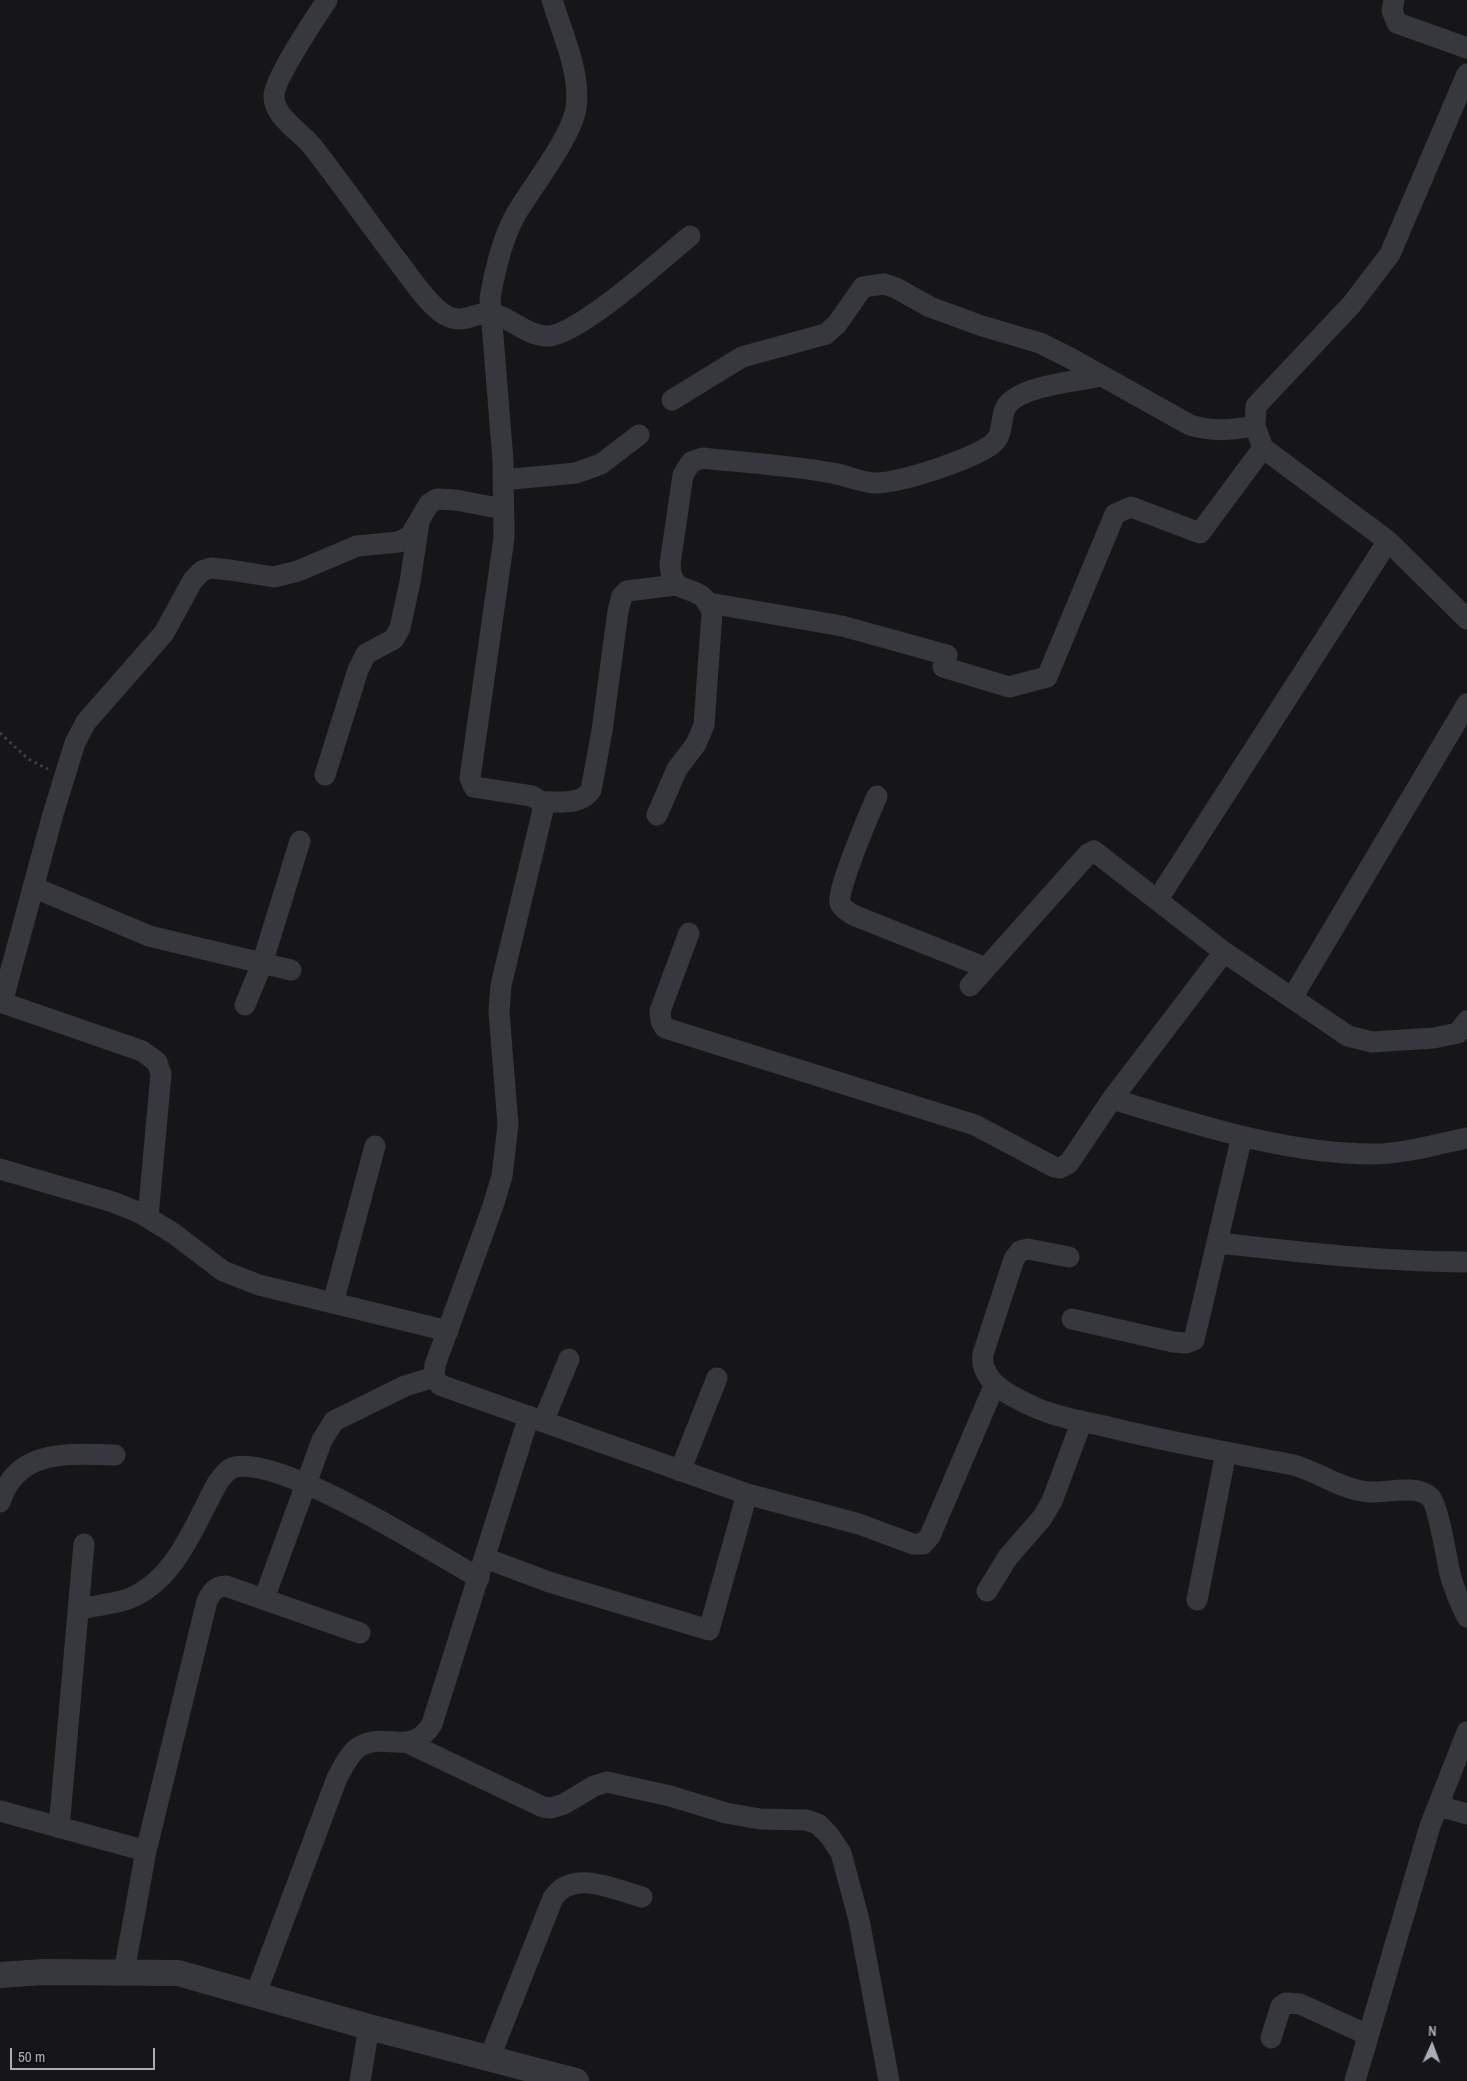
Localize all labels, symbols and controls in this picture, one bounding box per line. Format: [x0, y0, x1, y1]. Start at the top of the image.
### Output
north arrow [1407, 2021, 1457, 2071]
text: N [1428, 2022, 1437, 2040]
scale bar [12, 2038, 158, 2070]
text: 50 m [18, 2046, 45, 2067]

